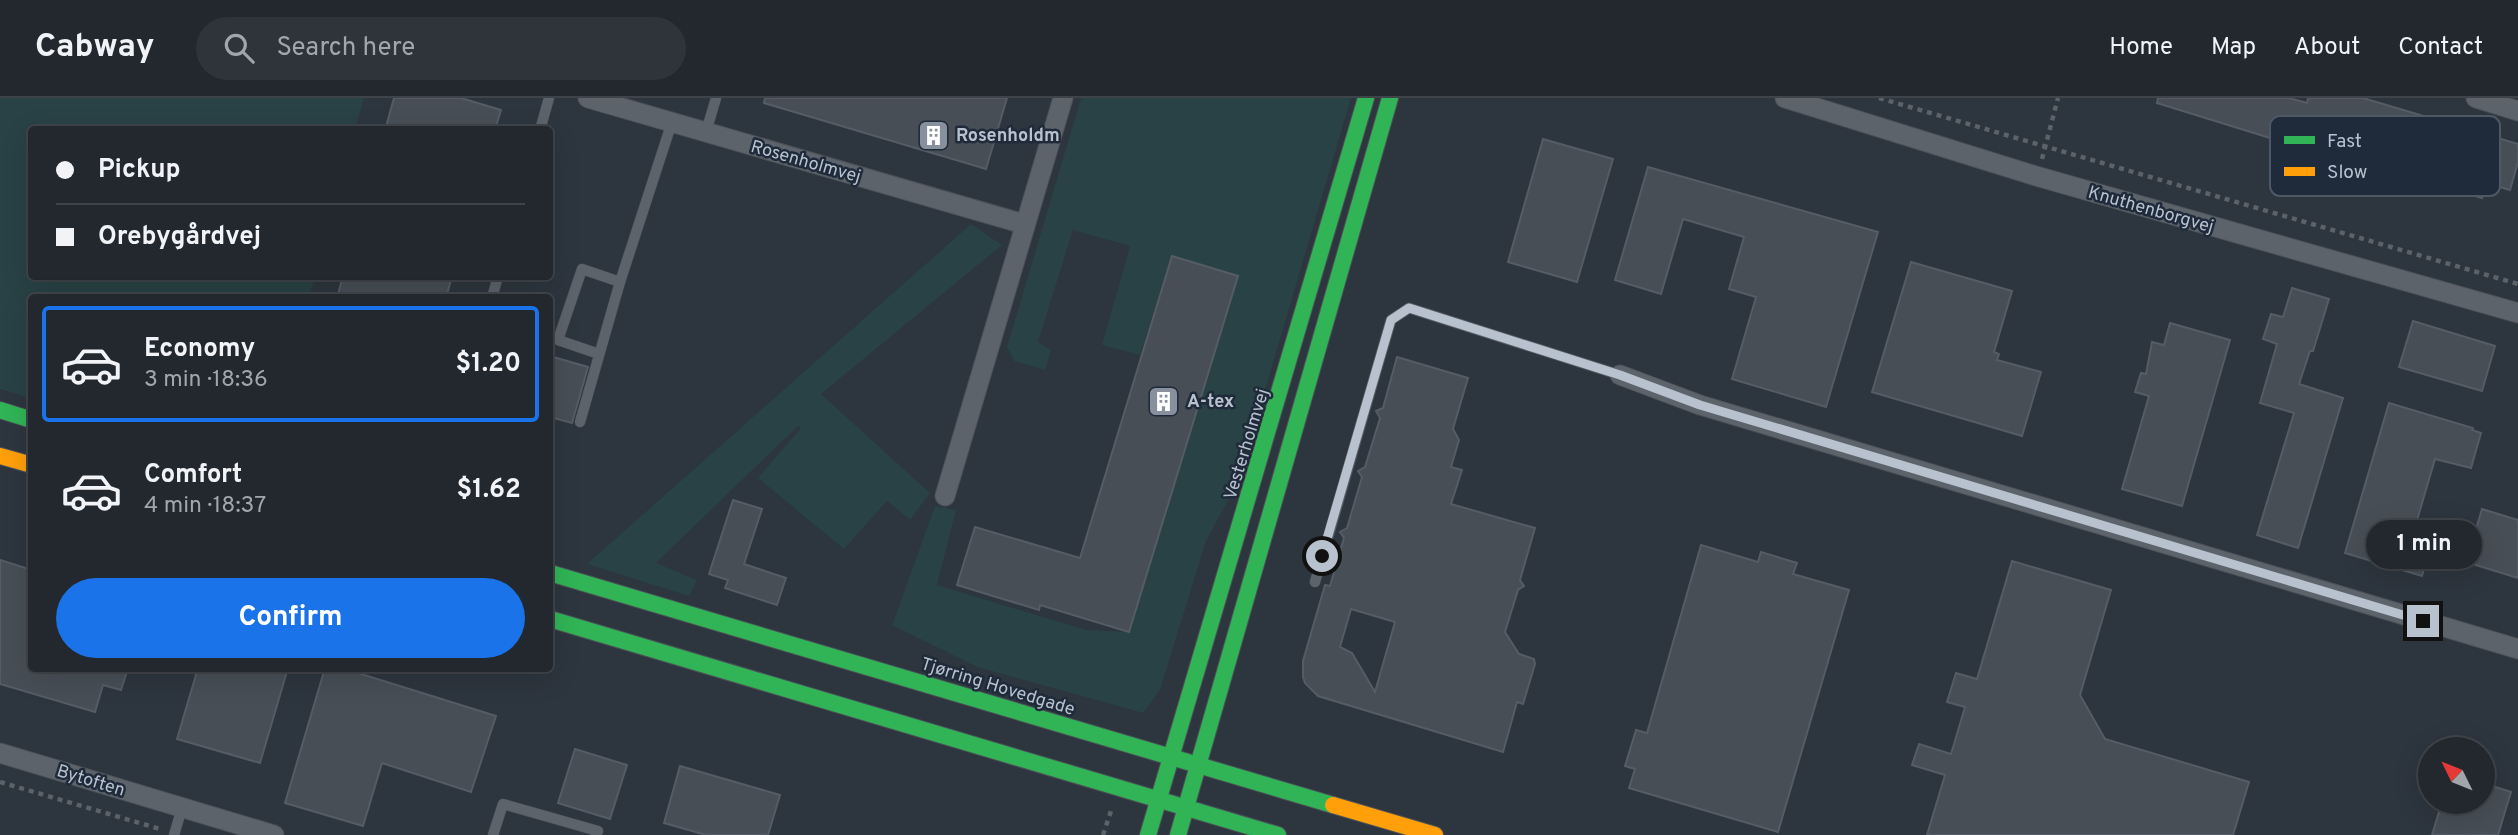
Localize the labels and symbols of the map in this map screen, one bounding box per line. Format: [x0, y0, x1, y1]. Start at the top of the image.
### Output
legend [2270, 116, 2500, 196]
building icon: Rosenholdm [916, 118, 950, 152]
place label: Rosenholdm [956, 125, 1060, 148]
text: Fast [2327, 130, 2362, 154]
street label: Rosenholmvej [748, 136, 863, 189]
text: Slow [2327, 161, 2367, 185]
street label: Knuthenborgvej [2085, 182, 2216, 239]
building icon: A-tex [1147, 384, 1181, 418]
street label: Vesterholmvej [1220, 386, 1275, 503]
place label: A-tex [1187, 391, 1234, 414]
callout: 1 min [2365, 519, 2481, 568]
route start [1306, 540, 1338, 572]
route end [2407, 605, 2439, 637]
street label: Tjørring Hovedgade [918, 653, 1077, 722]
north arrow [2418, 737, 2496, 814]
street label: Bytoften [54, 760, 128, 803]

